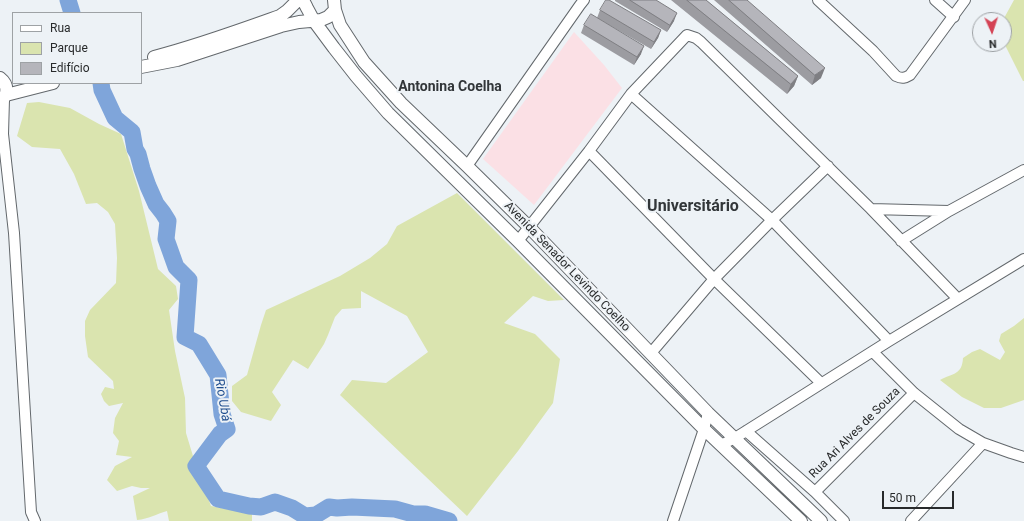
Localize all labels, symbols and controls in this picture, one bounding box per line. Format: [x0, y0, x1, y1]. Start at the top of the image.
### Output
legend [12, 12, 142, 84]
north arrow [972, 12, 1012, 52]
text: Rua [50, 21, 71, 35]
text: N [988, 37, 997, 50]
text: Parque [50, 41, 88, 55]
text: Edifício [50, 61, 90, 75]
district label: Antonina Coelha [398, 79, 502, 95]
district label: Universitário [647, 197, 739, 217]
street label: Avenida Senador Levindo Coelho [501, 199, 633, 335]
water label: Rio Ubá [211, 377, 233, 423]
street label: Rua Ari Alves de Souza [807, 385, 903, 481]
scale bar [884, 483, 956, 509]
text: 50 m [889, 491, 916, 505]

